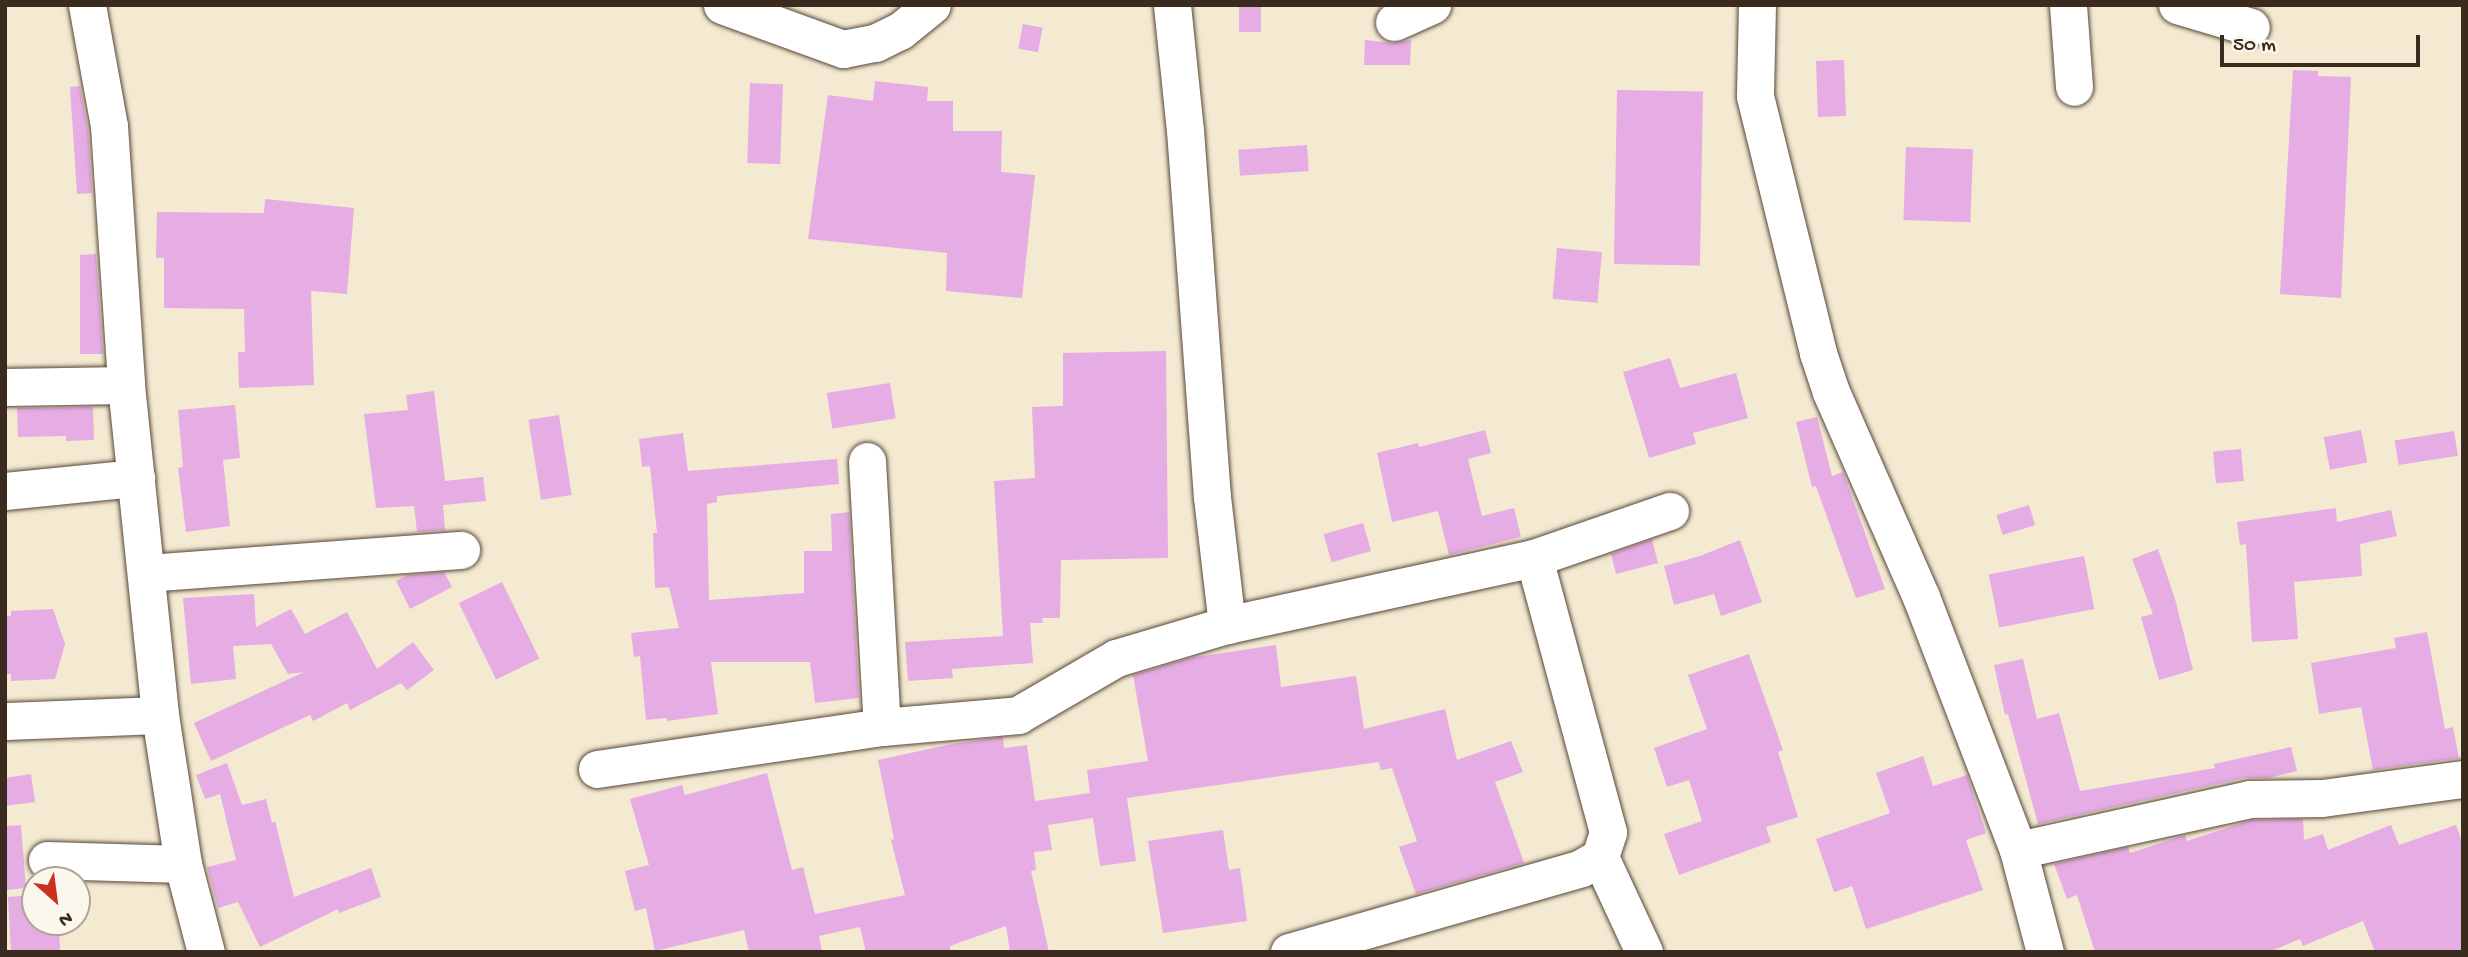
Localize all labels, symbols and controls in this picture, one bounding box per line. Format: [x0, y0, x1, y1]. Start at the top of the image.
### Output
scale bar [2223, 21, 2422, 65]
text: 50 m [2233, 34, 2276, 59]
north arrow [21, 866, 91, 936]
text: N [54, 905, 76, 931]

